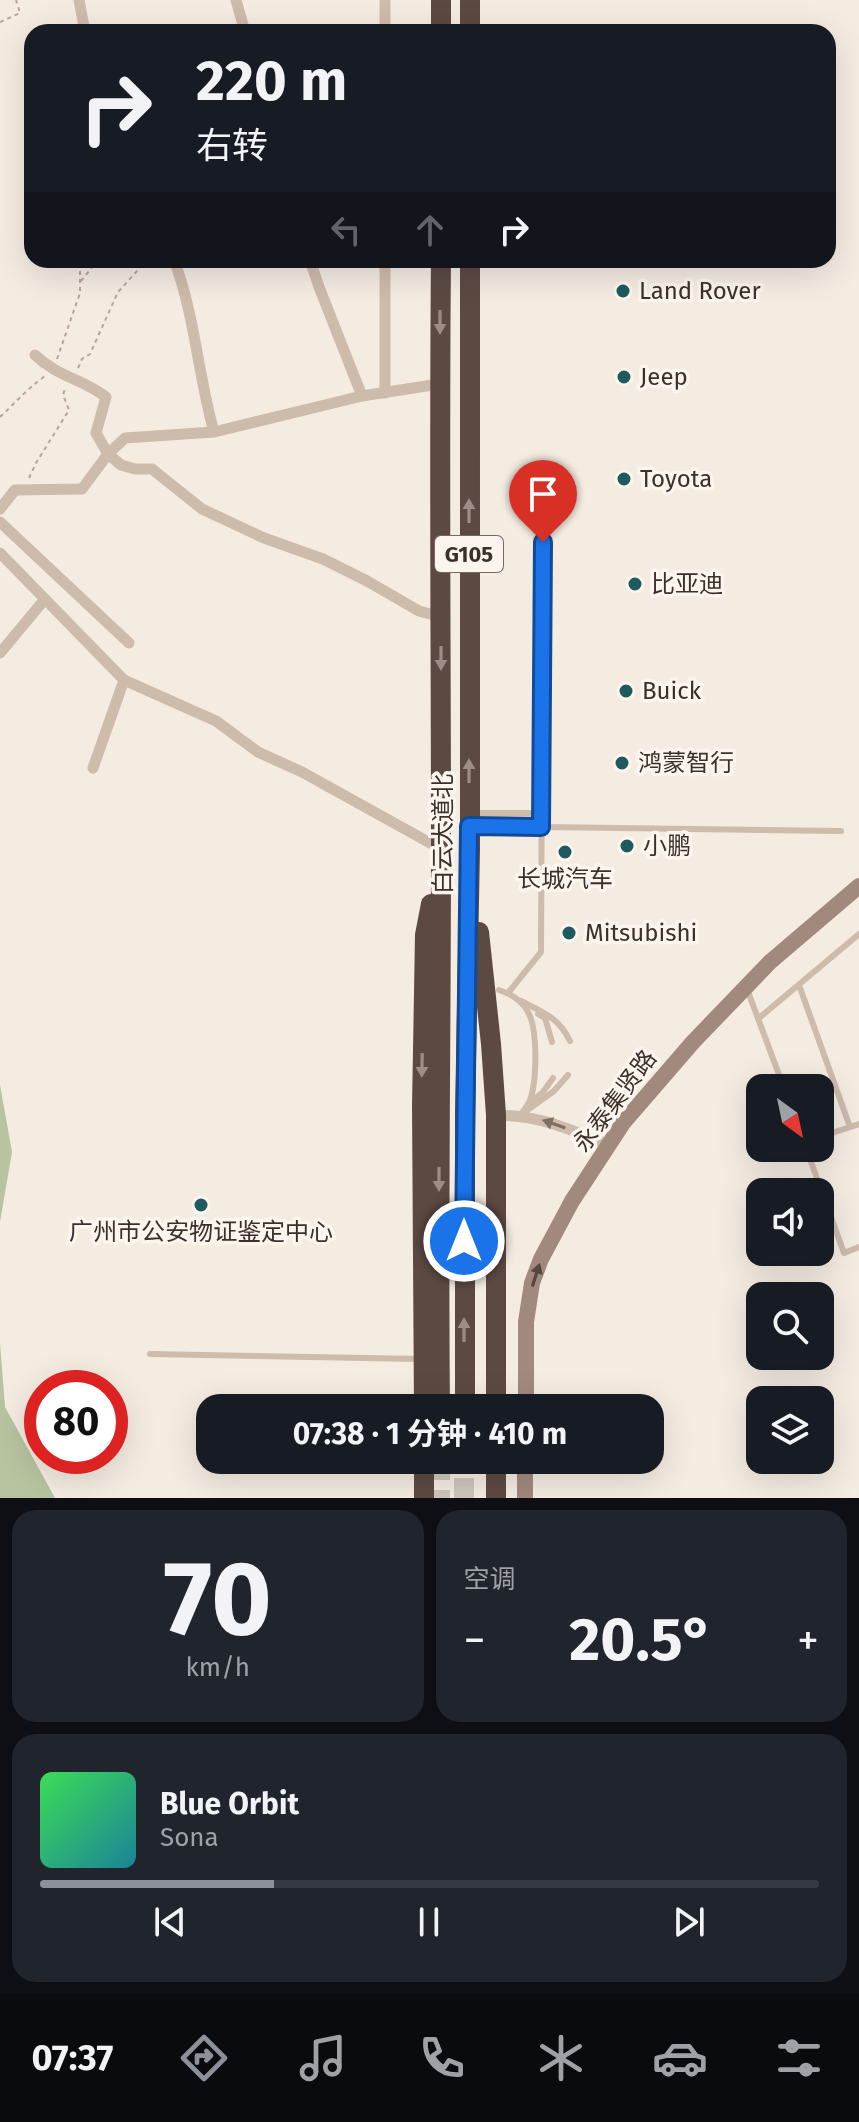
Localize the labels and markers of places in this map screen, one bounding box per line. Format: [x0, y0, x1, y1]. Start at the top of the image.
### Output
place label: Land Rover [639, 277, 761, 305]
marker: Land Rover [614, 282, 632, 300]
place label: Jeep [640, 363, 688, 391]
marker: Jeep [615, 368, 633, 386]
pin [509, 460, 577, 542]
place label: Toyota [640, 465, 712, 493]
marker: Toyota [615, 470, 633, 488]
place label: 比亚迪 [651, 570, 723, 598]
marker: 比亚迪 [626, 575, 644, 593]
place label: Buick [642, 677, 702, 705]
marker: Buick [617, 682, 635, 700]
place label: 鸿蒙智行 [638, 749, 734, 777]
marker: 鸿蒙智行 [613, 754, 631, 772]
place label: 小鹏 [643, 832, 691, 860]
marker: 小鹏 [618, 837, 636, 855]
marker: 长城汽车 [556, 843, 574, 861]
place label: 长城汽车 [517, 865, 613, 893]
place label: Mitsubishi [585, 919, 697, 947]
marker: Mitsubishi [560, 924, 578, 942]
marker: 广州市公安物证鉴定中心 [192, 1196, 210, 1214]
place label: 广州市公安物证鉴定中心 [69, 1218, 333, 1246]

